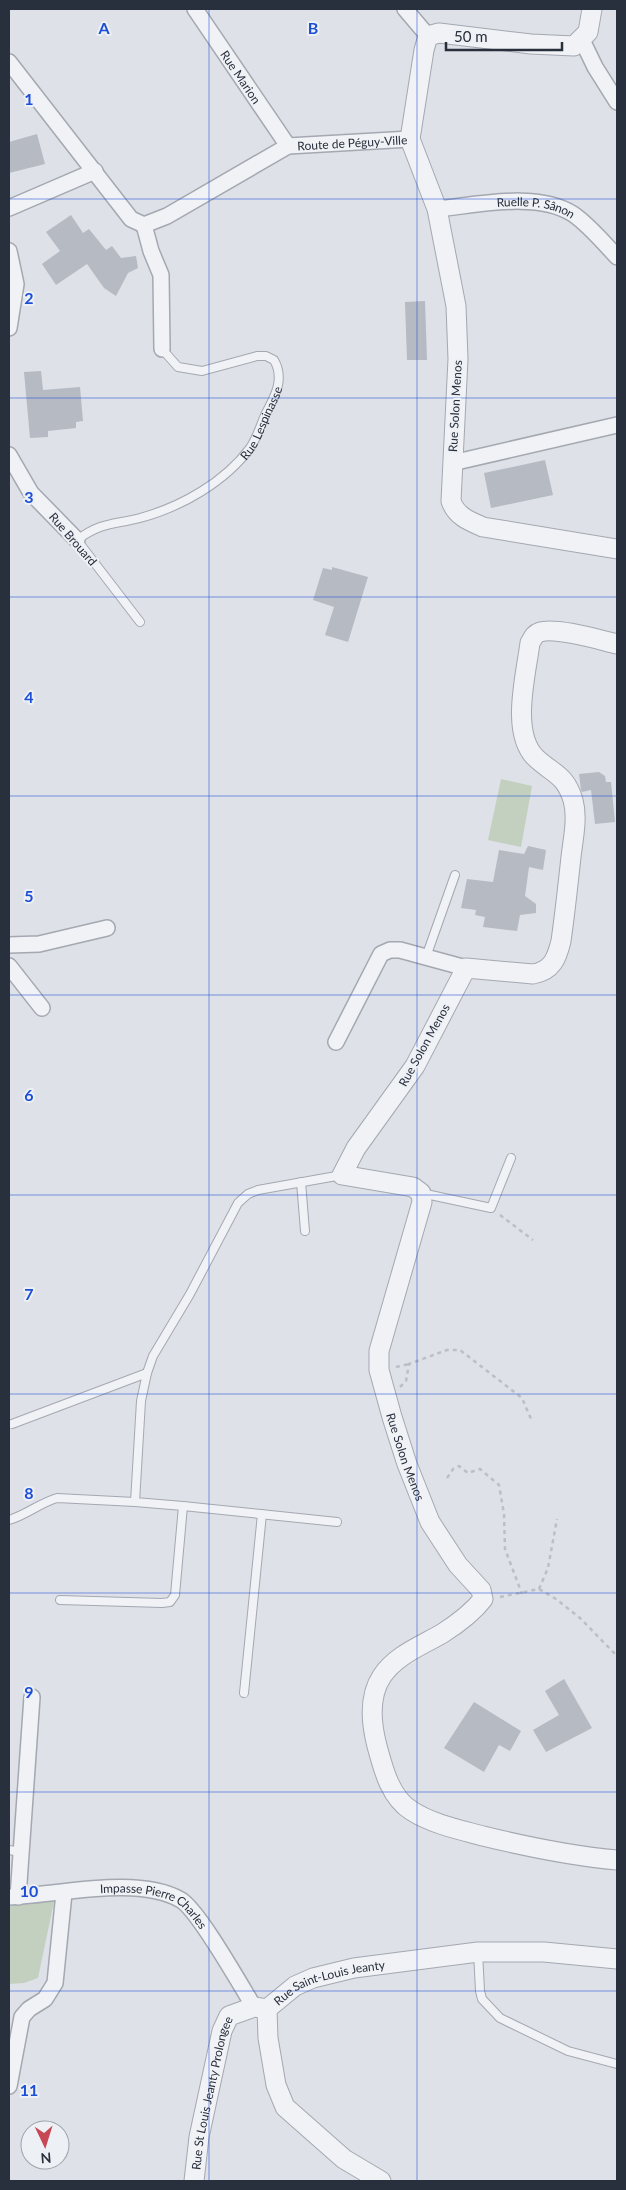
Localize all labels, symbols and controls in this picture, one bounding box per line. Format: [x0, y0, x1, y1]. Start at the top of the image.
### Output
text: A [97, 18, 110, 37]
text: B [308, 18, 318, 37]
scale bar [446, 20, 562, 52]
text: 50 m [454, 27, 488, 45]
street label: Rue Marion [218, 47, 264, 106]
text: 1 [24, 89, 34, 108]
street label: Route de Péguy-Ville [297, 132, 408, 153]
street label: Ruelle P. Sânon [496, 194, 578, 221]
text: 2 [24, 288, 34, 307]
street label: Rue Solon Menos [445, 360, 465, 452]
street label: Rue Lespinasse [237, 385, 285, 462]
text: 3 [24, 487, 34, 506]
street label: Rue Brouard [46, 509, 100, 569]
text: 4 [24, 687, 34, 706]
text: 5 [24, 886, 34, 905]
street label: Rue Solon Menos [395, 1001, 453, 1089]
text: 6 [24, 1085, 34, 1104]
text: 7 [24, 1284, 34, 1303]
street label: Rue Solon Menos [384, 1411, 428, 1503]
text: 8 [24, 1483, 34, 1502]
text: 9 [24, 1682, 34, 1701]
street label: Impasse Pierre Charles [99, 1880, 211, 1931]
text: 10 [20, 1881, 38, 1900]
street label: Rue Saint-Louis Jeanty [270, 1956, 386, 2008]
street label: Rue St Louis Jeanty Prolongee [188, 2013, 236, 2171]
text: 11 [20, 2080, 38, 2099]
north arrow [20, 2120, 70, 2170]
text: N [40, 2150, 52, 2167]

